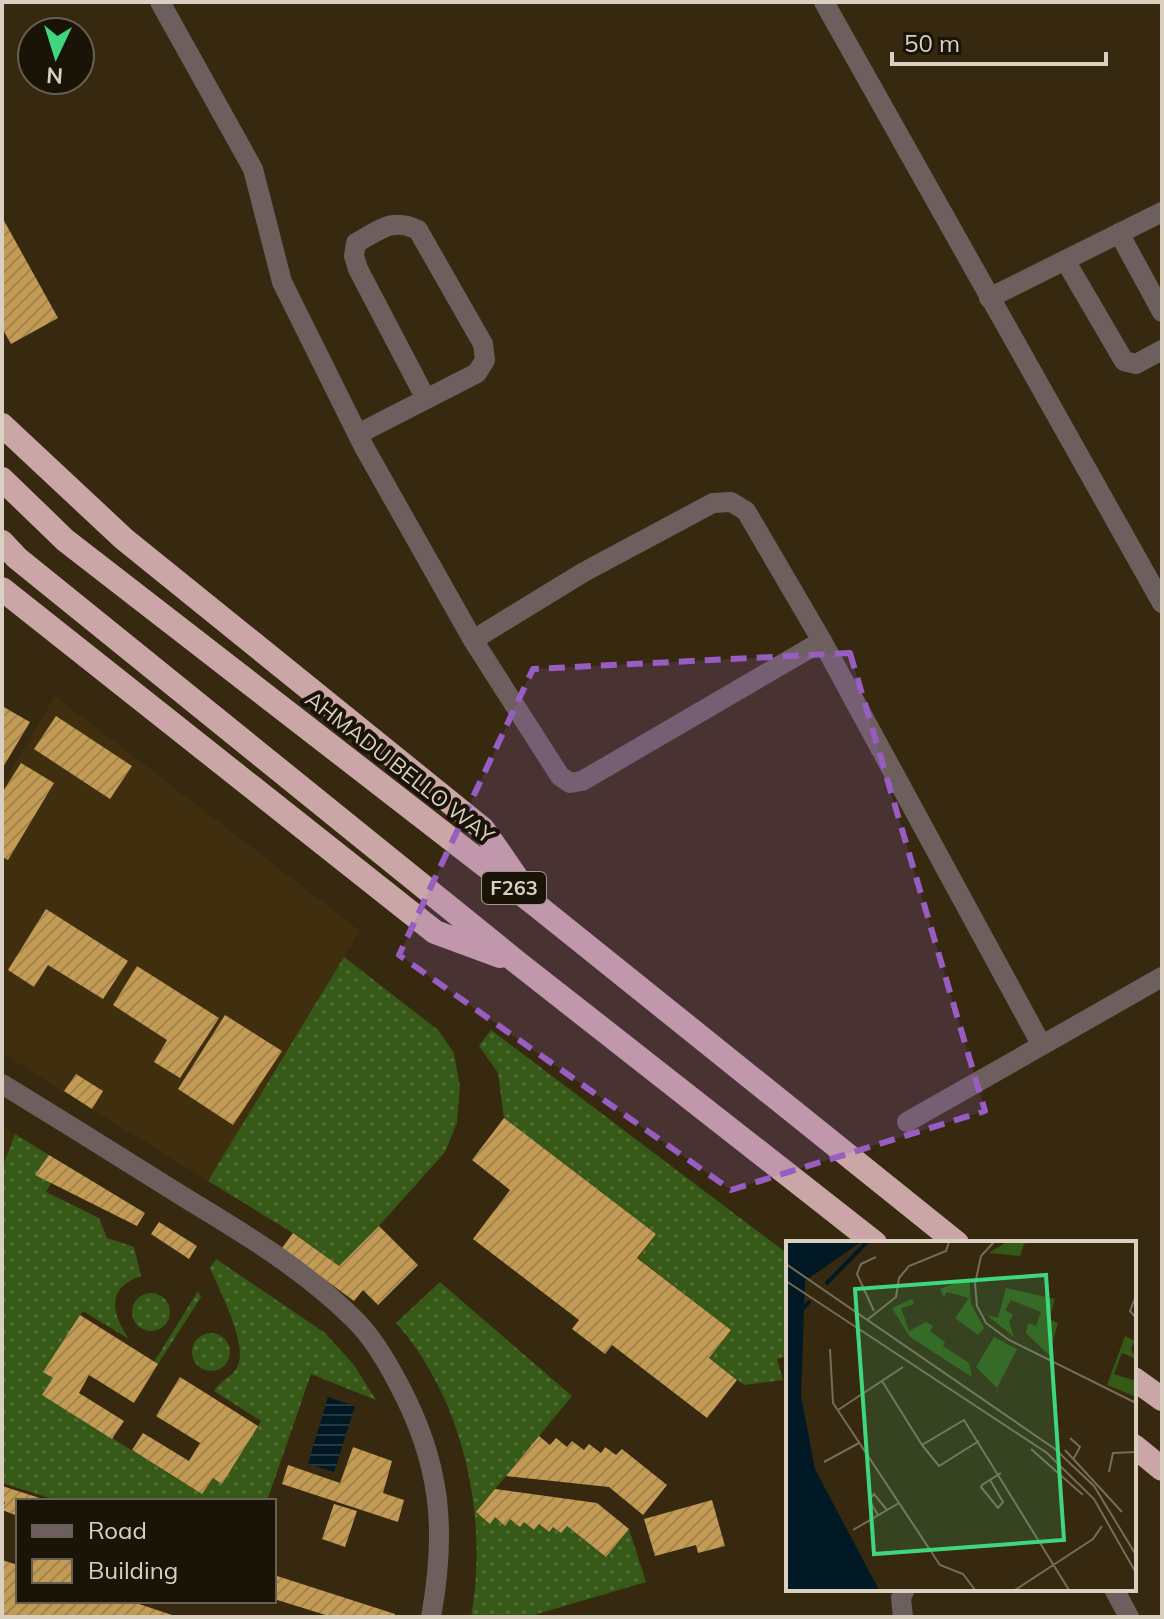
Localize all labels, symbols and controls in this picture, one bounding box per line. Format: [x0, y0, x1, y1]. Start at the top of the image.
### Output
north arrow [16, 16, 96, 96]
scale bar [892, 16, 1106, 66]
text: 50 m [904, 28, 960, 58]
text: N [45, 61, 64, 90]
street label: AHMADU BELLO WAY [300, 685, 500, 850]
road number: F263 [482, 872, 546, 904]
inset map [786, 1241, 1136, 1591]
legend [16, 1499, 276, 1603]
text: Road [88, 1515, 147, 1545]
text: Building [88, 1555, 178, 1585]

